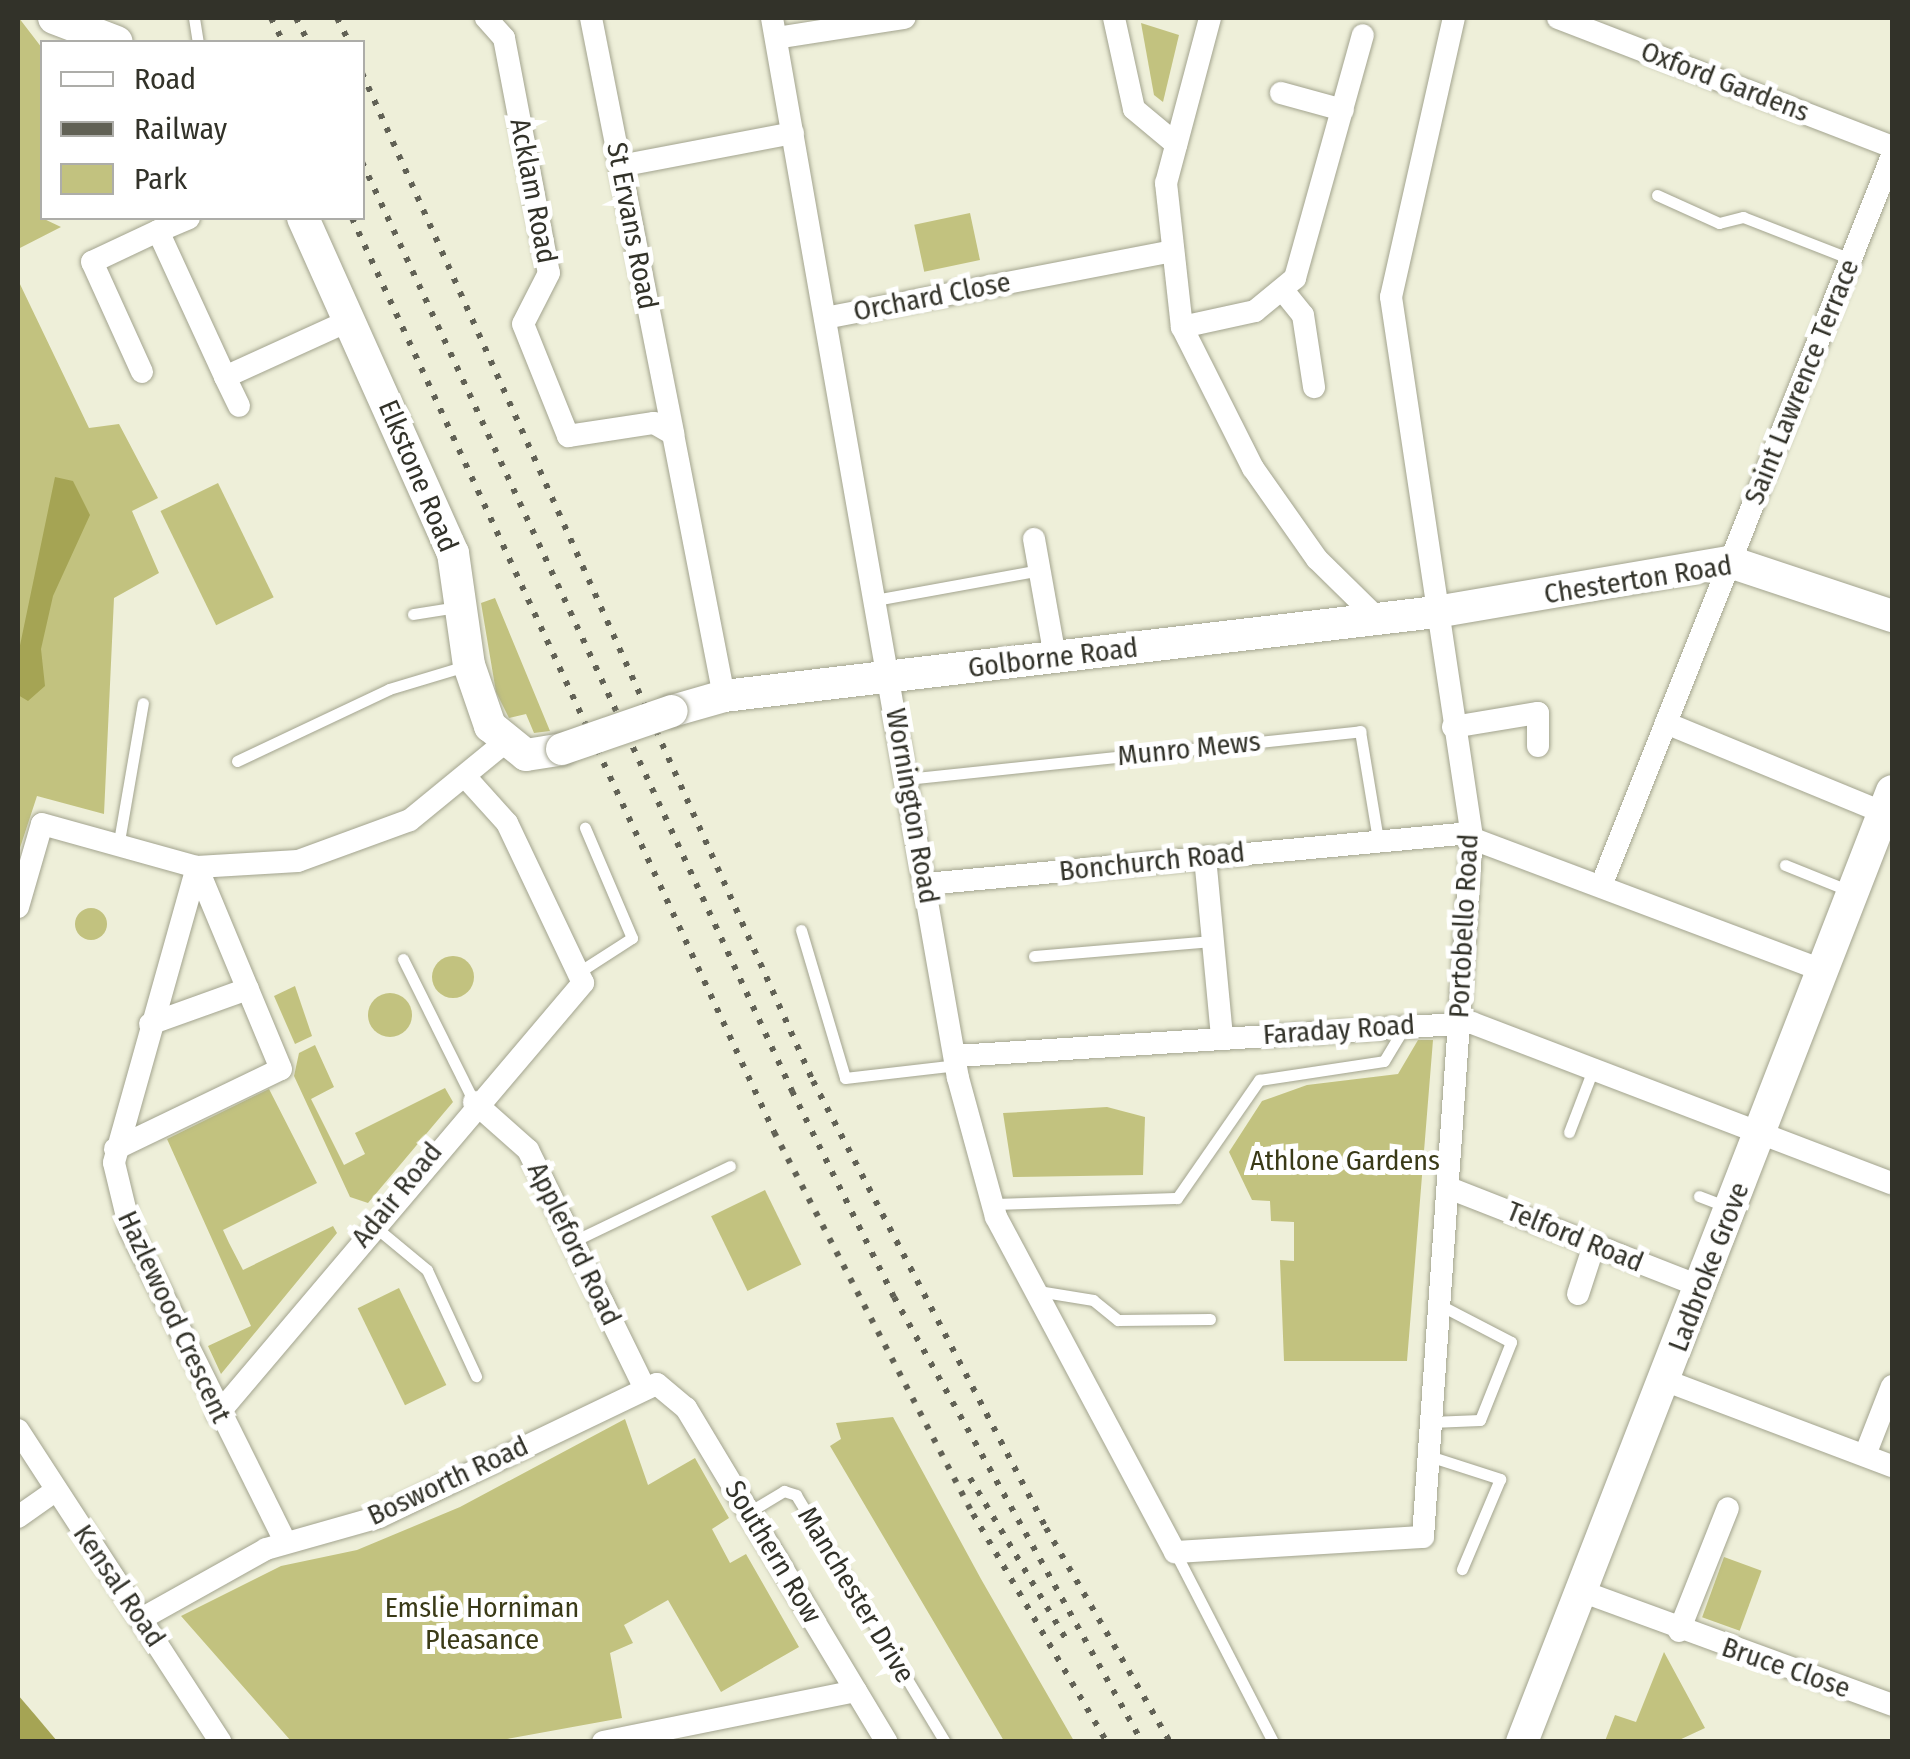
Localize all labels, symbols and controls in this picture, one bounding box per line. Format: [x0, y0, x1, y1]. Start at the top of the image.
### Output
street label: Oxford Gardens [1636, 35, 1814, 129]
legend [40, 40, 365, 220]
text: Road [134, 61, 196, 97]
text: Railway [134, 111, 227, 147]
street label: Acklam Road [502, 116, 564, 266]
street label: St Ervans Road [599, 140, 665, 312]
text: Park [134, 161, 187, 197]
street label: Saint Lawrence Terrace [1737, 254, 1867, 510]
street label: Orchard Close [851, 265, 1013, 329]
street label: Elkstone Road [371, 395, 465, 557]
street label: Chesterton Road [1542, 549, 1734, 611]
street label: Golborne Road [966, 631, 1140, 685]
street label: Wornington Road [878, 706, 946, 906]
street label: Munro Mews [1116, 725, 1262, 773]
street label: Portobello Road [1442, 833, 1486, 1019]
street label: Bonchurch Road [1057, 836, 1247, 888]
street label: Faraday Road [1262, 1008, 1416, 1052]
street label: Adair Road [345, 1136, 449, 1254]
park label: Athlone Gardens [1250, 1144, 1440, 1178]
street label: Appleford Road [520, 1157, 628, 1331]
street label: Ladbroke Grove [1661, 1178, 1757, 1356]
street label: Telford Road [1502, 1194, 1648, 1280]
street label: Hazlewood Crescent [110, 1206, 238, 1428]
street label: Bosworth Road [362, 1429, 534, 1533]
street label: Southern Row [717, 1475, 829, 1629]
street label: Manchester Drive [790, 1501, 922, 1689]
street label: Kensal Road [66, 1518, 172, 1654]
park label: Emslie Horniman Pleasance [385, 1591, 579, 1657]
street label: Bruce Close [1718, 1630, 1854, 1706]

